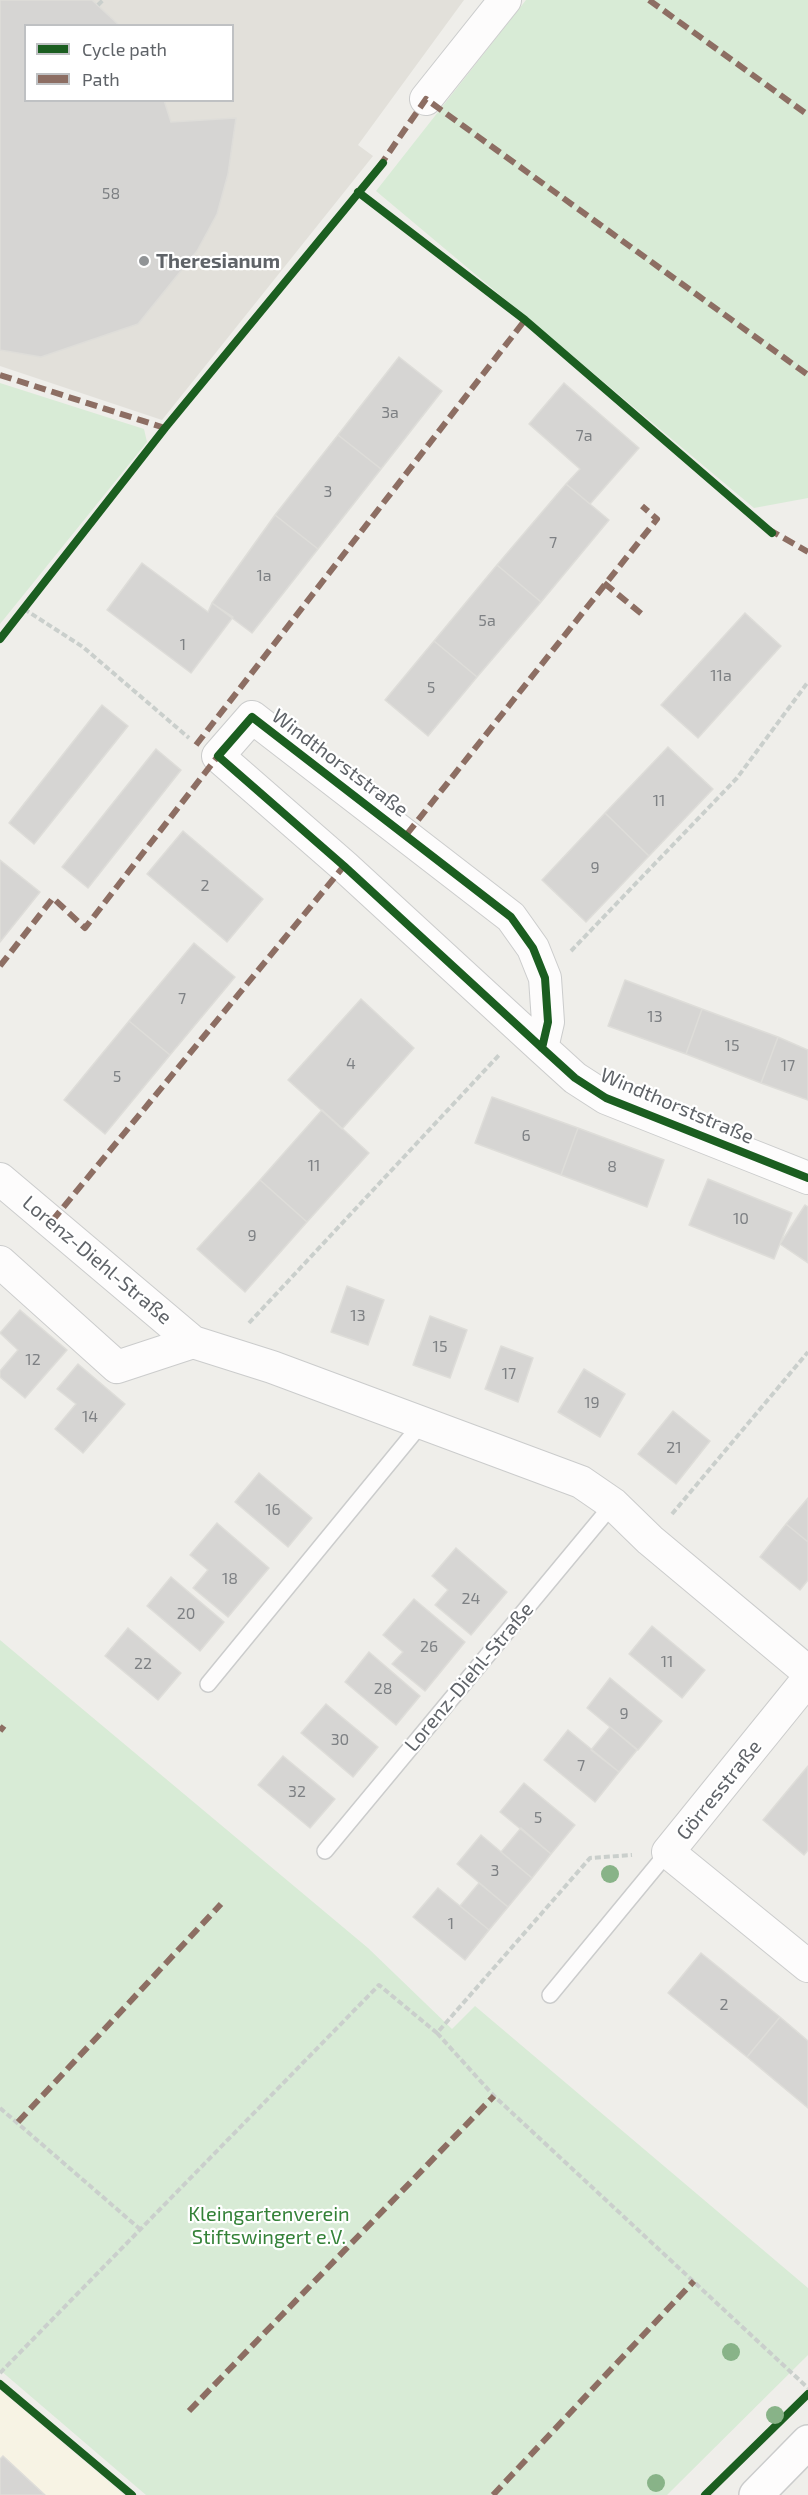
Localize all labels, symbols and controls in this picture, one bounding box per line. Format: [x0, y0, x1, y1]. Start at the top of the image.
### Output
legend [24, 24, 234, 102]
text: Cycle path [82, 38, 167, 60]
text: Path [82, 68, 120, 90]
house number: 58 [102, 184, 120, 204]
place label: Theresianum [156, 249, 280, 273]
marker: Theresianum [137, 254, 151, 268]
house number: 3a [381, 403, 399, 423]
house number: 7a [576, 426, 592, 446]
house number: 3 [324, 482, 332, 502]
house number: 7 [549, 533, 557, 553]
house number: 1a [256, 566, 272, 586]
house number: 5a [478, 611, 496, 631]
house number: 1 [180, 635, 186, 655]
house number: 11a [710, 666, 732, 686]
house number: 5 [427, 678, 435, 698]
street label: Windthorststraße [267, 704, 413, 822]
house number: 11 [653, 791, 665, 811]
house number: 9 [590, 858, 600, 878]
house number: 2 [201, 876, 209, 896]
house number: 7 [178, 989, 186, 1009]
house number: 13 [647, 1007, 663, 1027]
house number: 15 [725, 1036, 739, 1056]
house number: 4 [346, 1054, 356, 1074]
house number: 17 [781, 1056, 795, 1076]
street label: Windthorststraße [597, 1063, 757, 1149]
house number: 5 [113, 1067, 121, 1087]
house number: 6 [521, 1126, 531, 1146]
house number: 11 [308, 1156, 320, 1176]
house number: 8 [607, 1157, 617, 1177]
street label: Lorenz-Diehl-Straße [18, 1191, 176, 1329]
house number: 10 [733, 1209, 749, 1229]
house number: 9 [247, 1226, 257, 1246]
house number: 13 [350, 1306, 366, 1326]
house number: 15 [433, 1337, 447, 1357]
house number: 12 [25, 1350, 41, 1370]
house number: 17 [502, 1364, 516, 1384]
house number: 19 [584, 1393, 600, 1413]
house number: 14 [82, 1407, 98, 1427]
house number: 21 [666, 1438, 682, 1458]
house number: 16 [265, 1500, 281, 1520]
house number: 18 [222, 1569, 238, 1589]
house number: 24 [462, 1589, 480, 1609]
street label: Lorenz-Diehl-Straße [400, 1598, 538, 1756]
house number: 20 [177, 1604, 195, 1624]
house number: 26 [420, 1637, 438, 1657]
house number: 11 [661, 1652, 673, 1672]
house number: 22 [134, 1654, 152, 1674]
house number: 28 [374, 1679, 392, 1699]
house number: 9 [619, 1704, 629, 1724]
house number: 30 [331, 1730, 349, 1750]
street label: Görresstraße [671, 1735, 767, 1845]
house number: 7 [577, 1756, 585, 1776]
house number: 32 [288, 1782, 306, 1802]
house number: 5 [534, 1808, 542, 1828]
house number: 3 [491, 1861, 499, 1881]
house number: 1 [448, 1914, 454, 1934]
house number: 2 [720, 1995, 728, 2015]
park label: Kleingartenverein Stiftswingert e.V. [188, 2202, 350, 2249]

